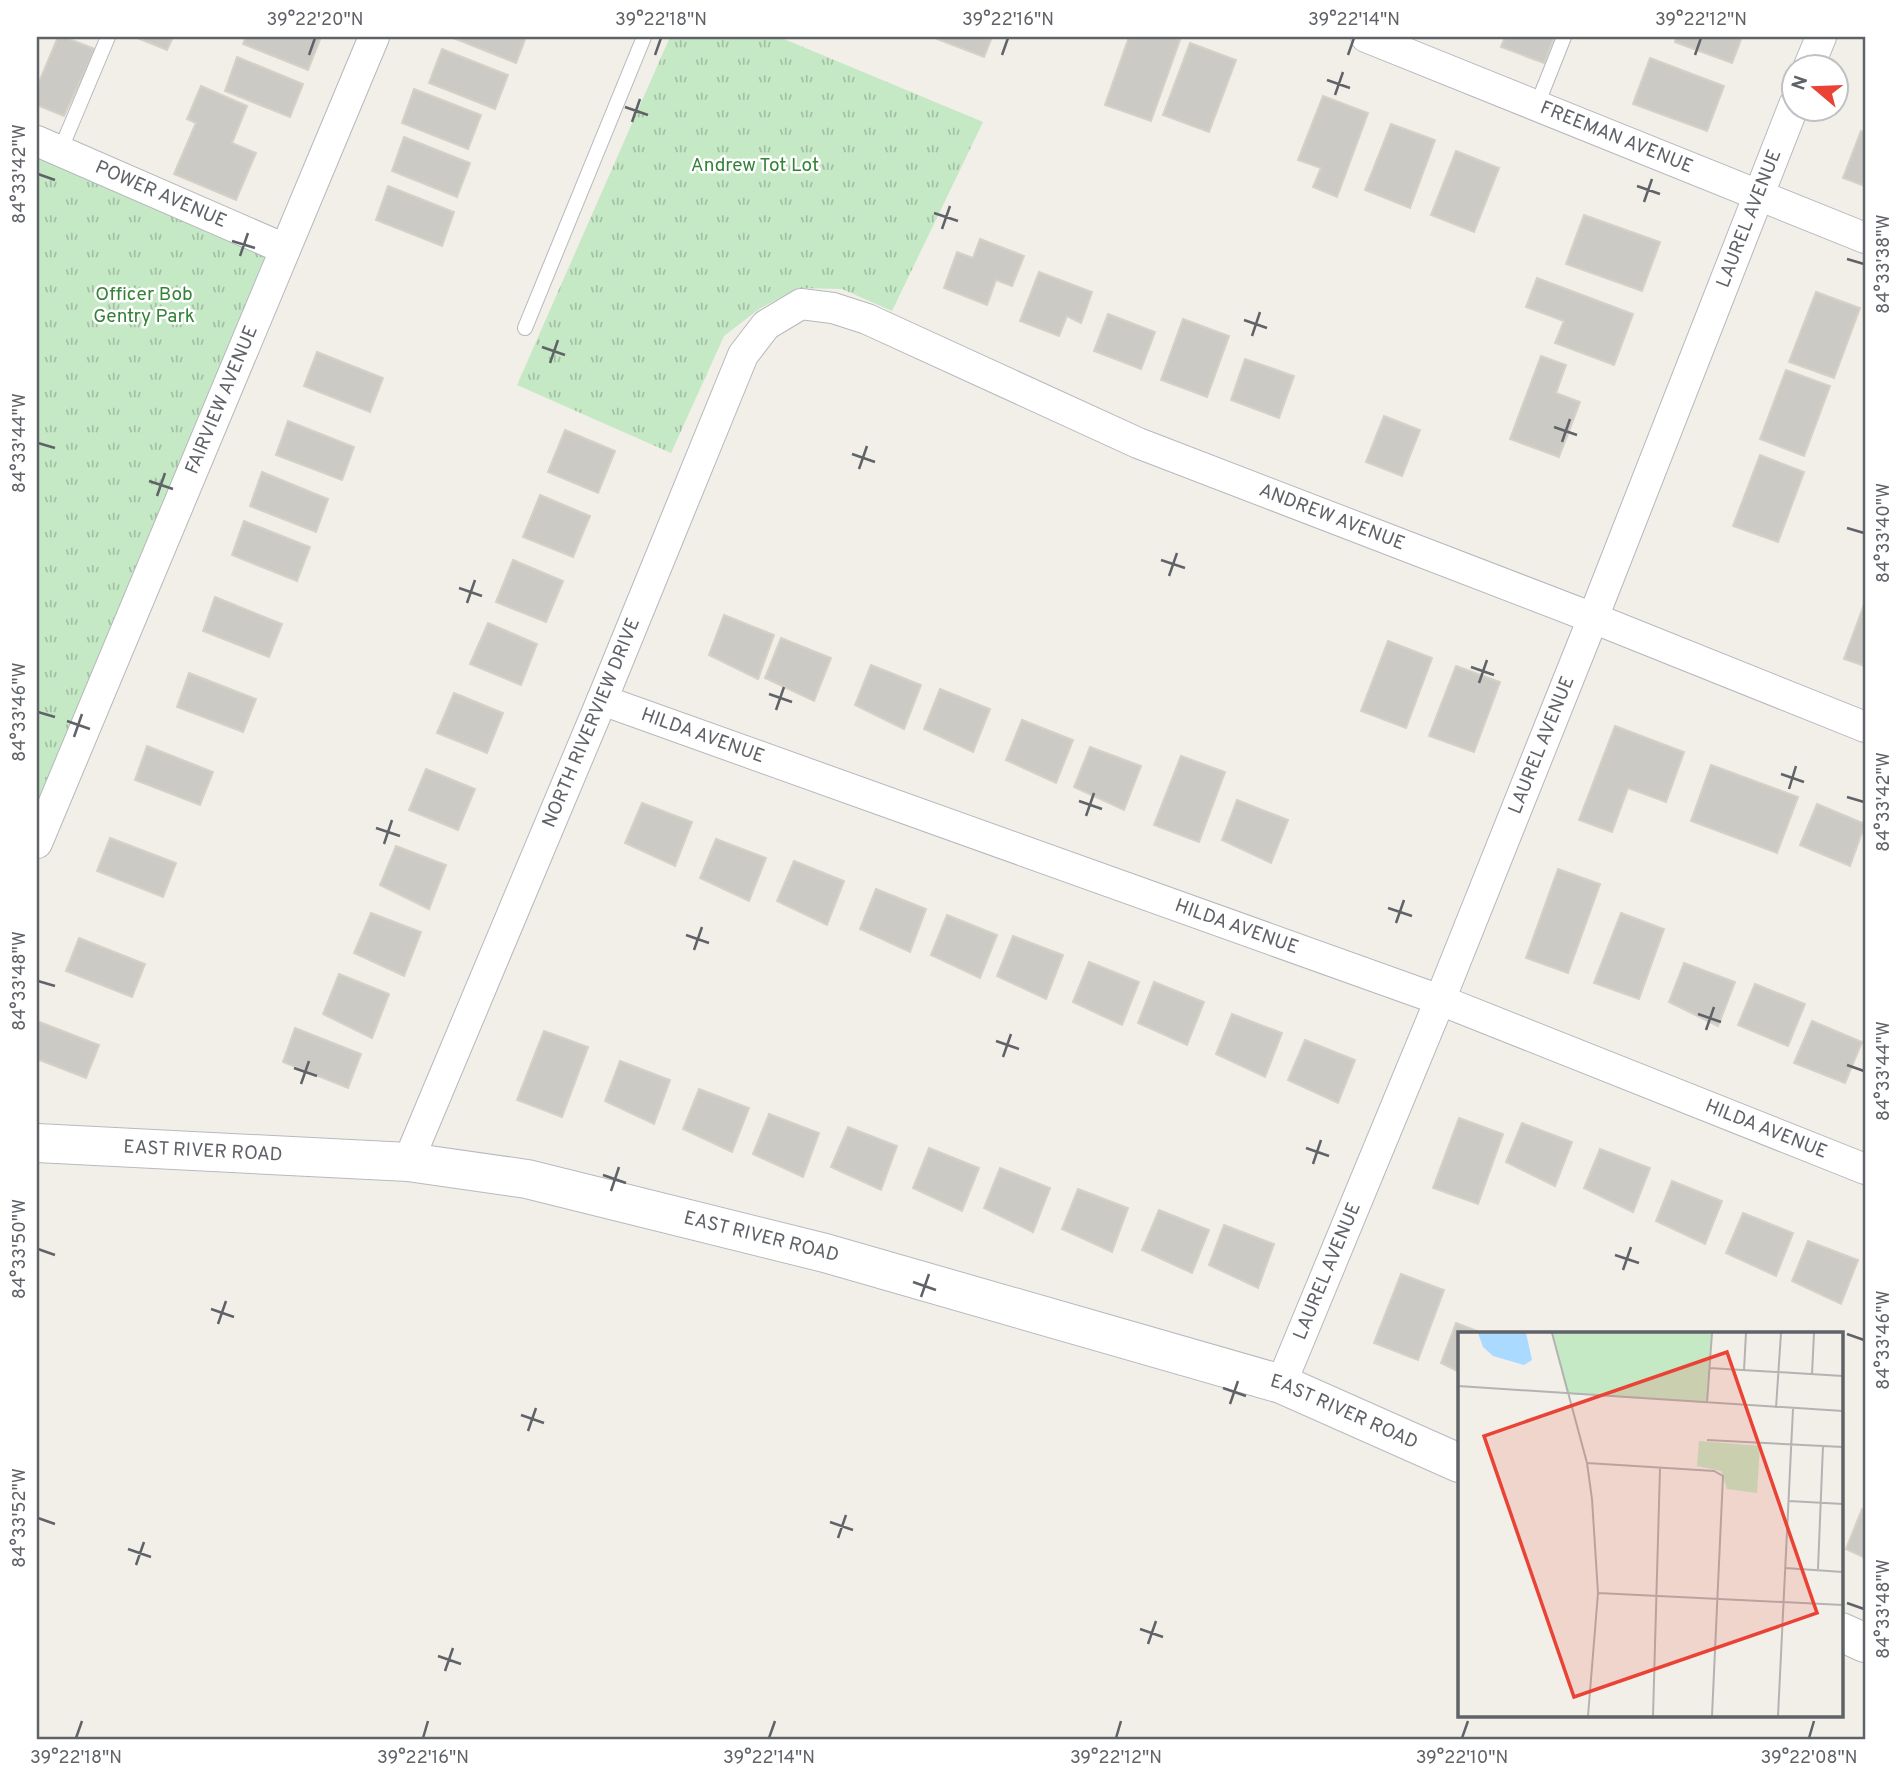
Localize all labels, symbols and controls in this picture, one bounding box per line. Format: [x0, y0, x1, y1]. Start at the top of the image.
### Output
text: 39°22'20"N [266, 9, 364, 32]
text: 39°22'18"N [615, 9, 707, 32]
text: 39°22'16"N [962, 9, 1054, 32]
text: 39°22'14"N [1308, 9, 1400, 32]
text: 39°22'12"N [1655, 9, 1747, 32]
north arrow [1780, 52, 1850, 122]
text: N [1787, 73, 1814, 93]
street label: FREEMAN AVENUE [1536, 96, 1696, 179]
text: 84°33'42"W [9, 124, 32, 224]
street label: LAUREL AVENUE [1712, 146, 1787, 291]
park label: Andrew Tot Lot [691, 154, 819, 178]
street label: POWER AVENUE [91, 156, 230, 234]
text: 84°33'38"W [1873, 214, 1896, 314]
park label: Officer Bob Gentry Park [93, 283, 195, 329]
street label: FAIRVIEW AVENUE [180, 322, 264, 478]
text: 84°33'44"W [9, 393, 32, 493]
street label: ANDREW AVENUE [1255, 479, 1408, 556]
text: 84°33'40"W [1873, 483, 1896, 583]
street label: NORTH RIVERVIEW DRIVE [538, 615, 646, 831]
text: 84°33'46"W [9, 662, 32, 762]
street label: LAUREL AVENUE [1504, 673, 1580, 818]
street label: HILDA AVENUE [638, 703, 768, 769]
text: 84°33'42"W [1873, 752, 1896, 852]
street label: HILDA AVENUE [1172, 894, 1302, 960]
text: 84°33'48"W [9, 931, 32, 1031]
text: 84°33'44"W [1873, 1021, 1896, 1121]
street label: HILDA AVENUE [1701, 1095, 1831, 1165]
street label: EAST RIVER ROAD [123, 1135, 283, 1168]
text: 84°33'50"W [9, 1199, 32, 1299]
street label: LAUREL AVENUE [1289, 1199, 1367, 1344]
street label: EAST RIVER ROAD [681, 1206, 842, 1268]
text: 84°33'46"W [1873, 1290, 1896, 1390]
inset map [1458, 1332, 1842, 1716]
street label: EAST RIVER ROAD [1267, 1369, 1422, 1455]
text: 84°33'52"W [9, 1468, 32, 1568]
text: 84°33'48"W [1873, 1559, 1896, 1659]
text: 39°22'18"N [30, 1747, 122, 1770]
text: 39°22'16"N [377, 1747, 469, 1770]
text: 39°22'14"N [723, 1747, 815, 1770]
text: 39°22'12"N [1070, 1747, 1162, 1770]
text: 39°22'10"N [1416, 1747, 1508, 1770]
text: 39°22'08"N [1760, 1747, 1858, 1770]

